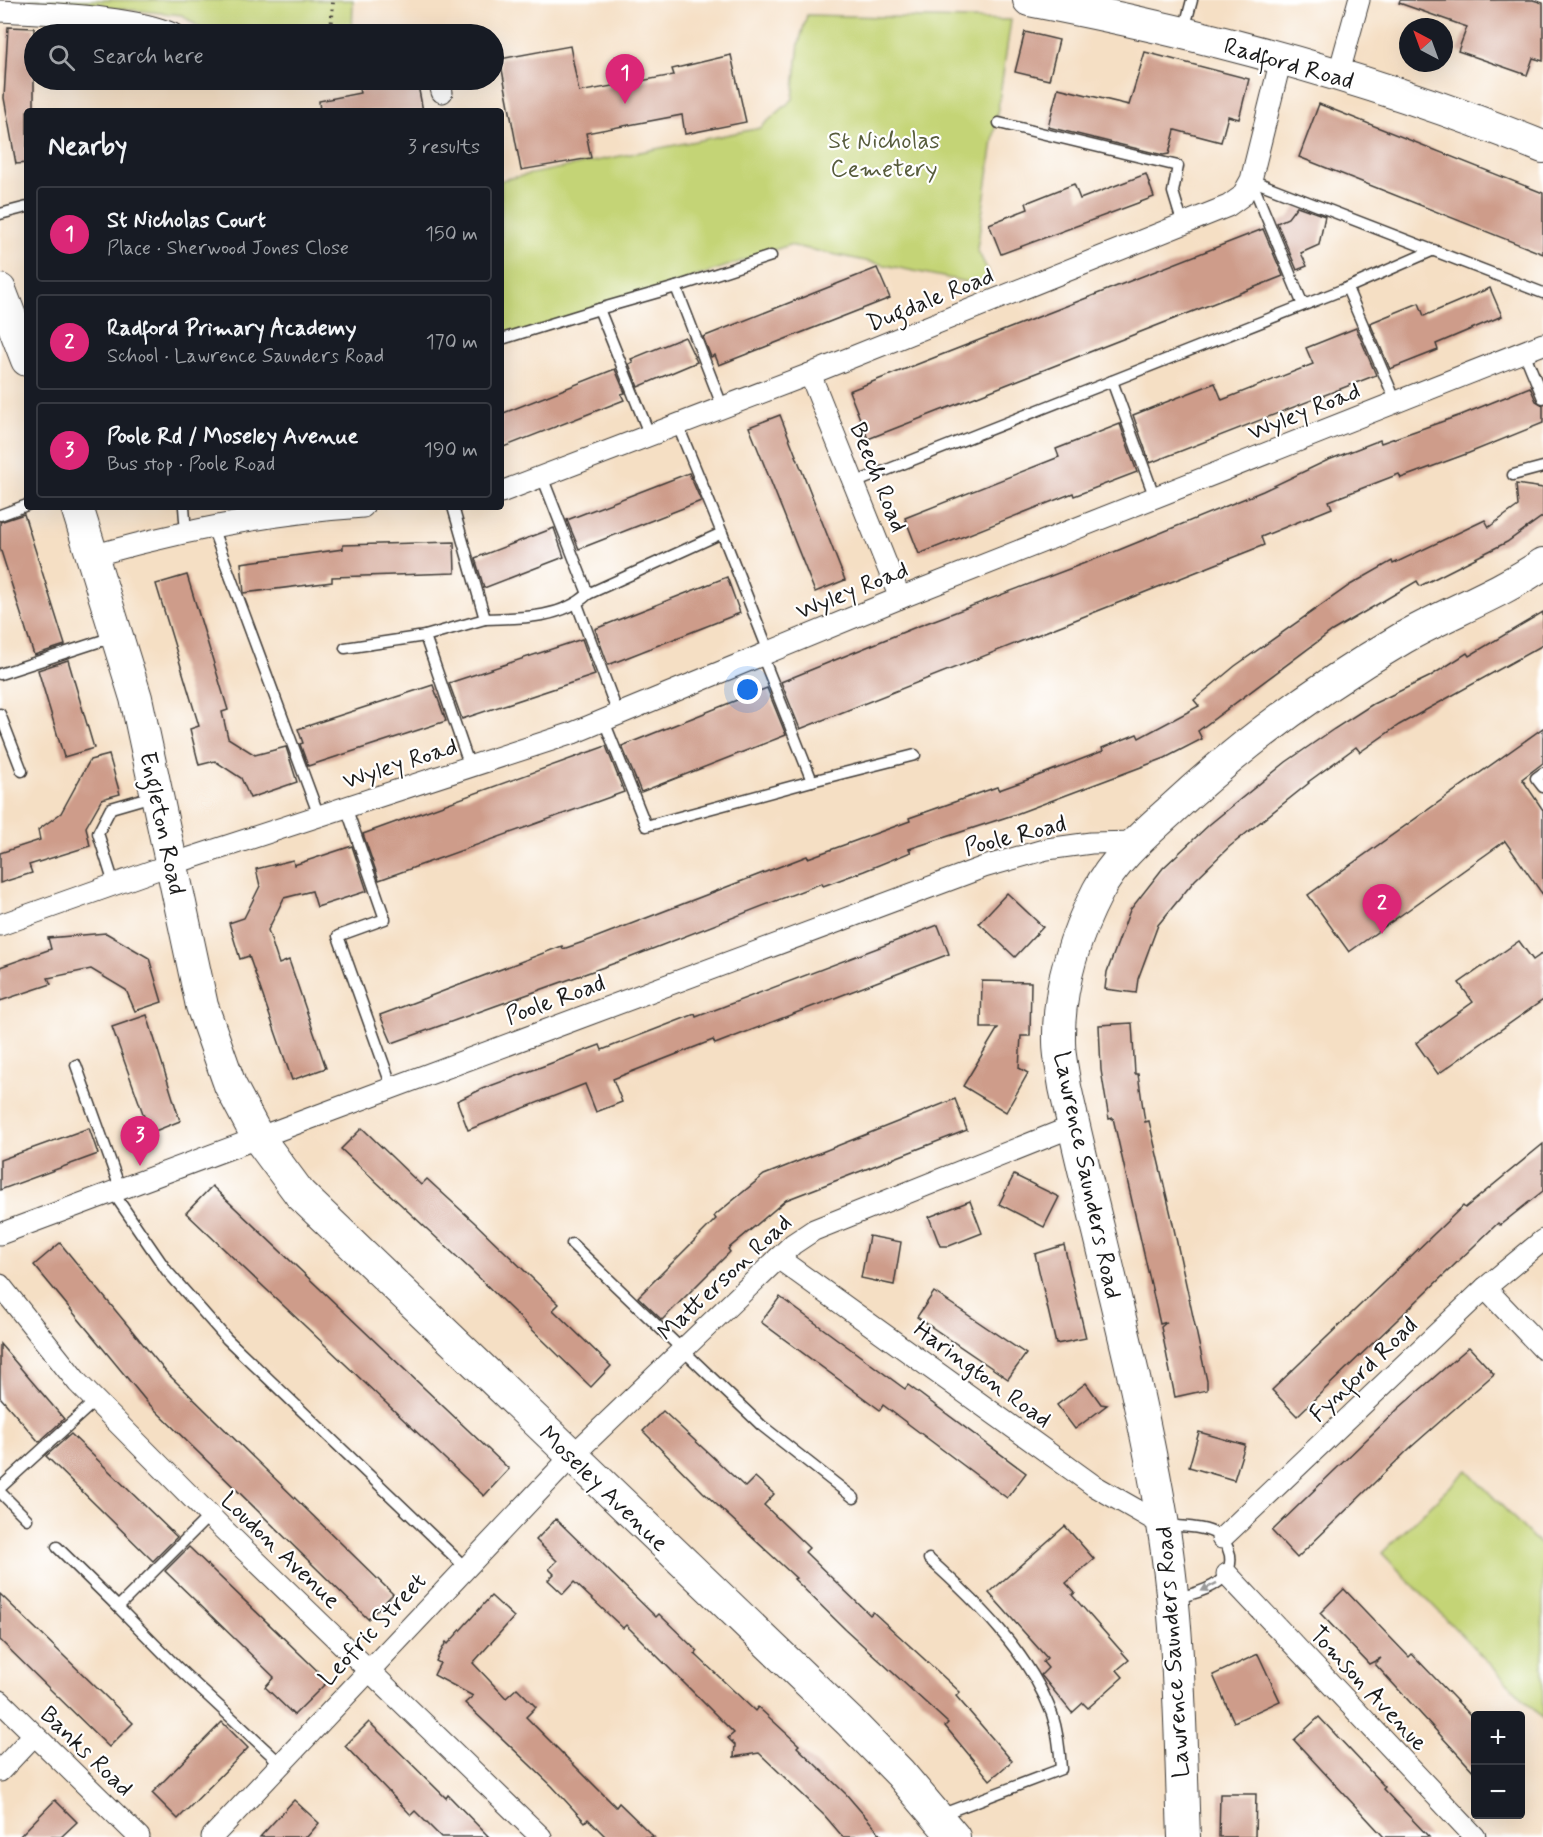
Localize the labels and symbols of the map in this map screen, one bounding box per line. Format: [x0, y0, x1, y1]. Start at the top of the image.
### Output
north arrow [1399, 18, 1453, 72]
street label: Radford Road [1219, 31, 1357, 100]
pin: 1 [606, 54, 644, 104]
park label: St Nicholas Cemetery [828, 126, 940, 185]
street label: Dugdale Road [862, 261, 1000, 343]
street label: Wyley Road [1244, 376, 1365, 449]
street label: Beech Road [842, 418, 914, 537]
street label: Wyley Road [792, 555, 913, 628]
your location [733, 675, 762, 704]
street label: Wyley Road [339, 731, 462, 797]
street label: Engleton Road [128, 749, 192, 898]
street label: Poole Road [961, 809, 1070, 864]
pin: 2 [1362, 884, 1402, 934]
street label: Poole Road [501, 968, 610, 1033]
street label: Lawrence Saunders Road [1045, 1049, 1128, 1302]
pin: 3 [120, 1116, 160, 1166]
street label: Matterson Road [651, 1208, 799, 1348]
street label: Fynford Road [1303, 1311, 1426, 1431]
street label: Harington Road [907, 1315, 1057, 1436]
street label: Moseley Avenue [531, 1419, 675, 1559]
street label: Loudon Avenue [213, 1486, 347, 1616]
street label: Lawrence Saunders Road [1149, 1525, 1198, 1779]
street label: Leofric Street [312, 1567, 434, 1693]
one-way arrow [1200, 1582, 1217, 1591]
street label: Tomson Avenue [1302, 1620, 1434, 1758]
street label: Banks Road [33, 1700, 139, 1804]

